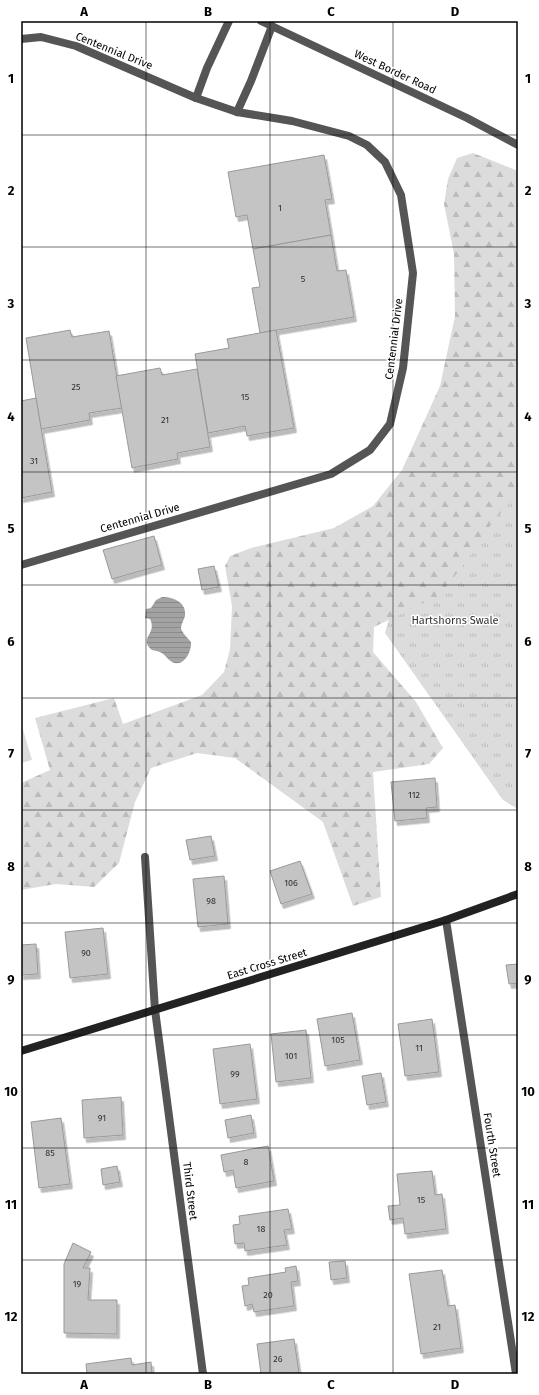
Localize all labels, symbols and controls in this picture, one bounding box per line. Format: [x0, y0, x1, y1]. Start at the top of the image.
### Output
text: A [79, 4, 88, 19]
text: B [204, 4, 212, 19]
text: C [327, 4, 335, 19]
text: D [451, 4, 460, 19]
street label: Centennial Drive [74, 30, 154, 72]
street label: West Border Road [352, 47, 438, 97]
text: 1 [8, 71, 14, 86]
text: 1 [525, 71, 531, 86]
text: 2 [8, 183, 15, 198]
text: 2 [525, 183, 532, 198]
house number: 1 [278, 203, 282, 213]
house number: 5 [301, 274, 306, 284]
text: 3 [7, 296, 15, 311]
text: 3 [524, 296, 532, 311]
street label: Centennial Drive [383, 298, 405, 380]
house number: 25 [72, 382, 81, 392]
house number: 15 [241, 392, 250, 402]
text: 4 [7, 409, 15, 424]
text: 4 [524, 409, 532, 424]
house number: 21 [161, 415, 169, 425]
house number: 31 [30, 456, 38, 466]
street label: Centennial Drive [99, 500, 181, 536]
text: 5 [8, 521, 15, 536]
text: 5 [525, 521, 532, 536]
park label: Hartshorns Swale [411, 614, 499, 627]
text: 6 [7, 634, 15, 649]
text: 6 [524, 634, 532, 649]
text: 7 [8, 746, 14, 761]
text: 7 [525, 746, 531, 761]
house number: 112 [408, 790, 420, 800]
text: 8 [7, 859, 15, 874]
text: 8 [524, 859, 532, 874]
house number: 106 [284, 878, 298, 888]
house number: 98 [206, 896, 216, 906]
street label: East Cross Street [225, 946, 309, 982]
house number: 90 [81, 948, 91, 958]
text: 9 [7, 972, 15, 987]
text: 9 [524, 972, 532, 987]
house number: 105 [331, 1035, 345, 1045]
house number: 11 [415, 1043, 423, 1053]
house number: 101 [285, 1051, 297, 1061]
house number: 99 [230, 1069, 240, 1079]
text: 10 [4, 1084, 18, 1099]
text: 10 [521, 1084, 535, 1099]
street label: Fourth Street [480, 1112, 504, 1178]
house number: 91 [98, 1113, 106, 1123]
house number: 85 [45, 1148, 55, 1158]
house number: 8 [244, 1157, 249, 1167]
street label: Third Street [180, 1161, 200, 1221]
house number: 15 [417, 1195, 426, 1205]
text: 11 [5, 1197, 17, 1212]
text: 11 [522, 1197, 534, 1212]
house number: 18 [257, 1224, 265, 1234]
house number: 19 [73, 1279, 82, 1289]
house number: 20 [263, 1290, 273, 1300]
text: 12 [5, 1309, 18, 1324]
text: 12 [522, 1309, 535, 1324]
house number: 21 [433, 1322, 441, 1332]
house number: 26 [273, 1354, 283, 1364]
text: A [79, 1377, 88, 1392]
text: B [204, 1377, 212, 1392]
text: C [327, 1377, 335, 1392]
text: D [451, 1377, 460, 1392]

